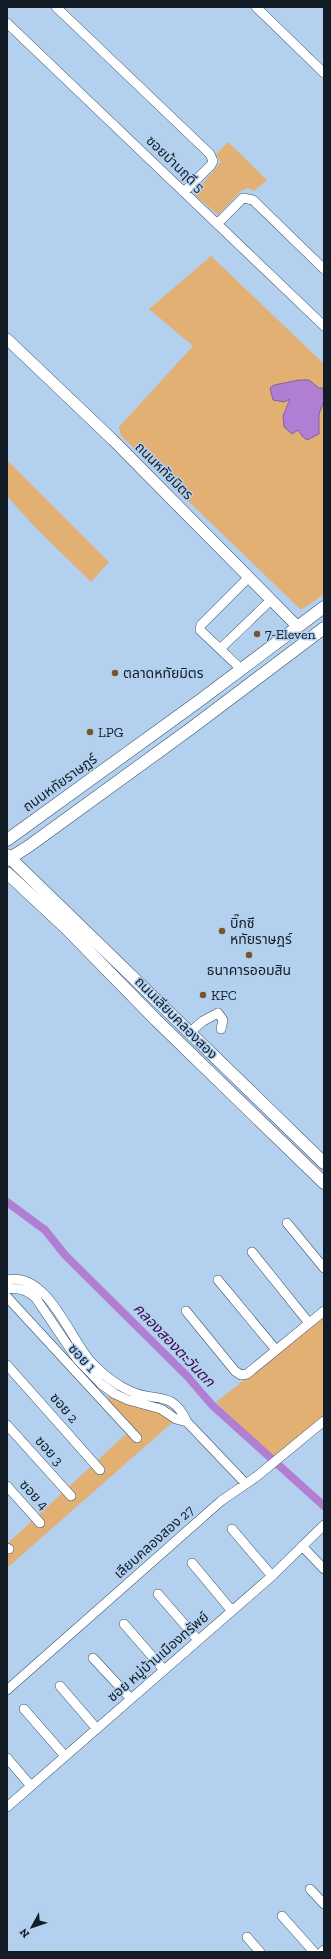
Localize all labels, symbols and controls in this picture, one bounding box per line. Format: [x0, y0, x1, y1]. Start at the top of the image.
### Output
street label: ซอยบ้านฤดี 5 [142, 132, 208, 196]
street label: ถนนหทัยมิตร [131, 438, 197, 504]
place label: 7-Eleven [265, 626, 316, 643]
marker: 7-Eleven [252, 629, 262, 639]
place label: ตลาดหทัยมิตร [123, 665, 204, 682]
marker: ตลาดหทัยมิตร [110, 668, 120, 678]
place label: LPG [98, 724, 124, 741]
marker: LPG [85, 727, 95, 737]
street label: ถนนหทัยราษฎร์ [20, 750, 101, 816]
place label: บิ๊กซี หทัยราษฎร์ [230, 913, 292, 948]
marker: บิ๊กซี หทัยราษฎร์ [217, 926, 227, 936]
marker: ธนาคารออมสิน [244, 950, 254, 960]
place label: ธนาคารออมสิน [207, 962, 291, 979]
street label: ถนนเลียบคลองสอง [131, 973, 221, 1063]
place label: KFC [211, 987, 237, 1004]
marker: KFC [198, 990, 208, 1000]
water label: คลองสองตะวันตก [130, 1299, 219, 1391]
street label: ซอย 1 [65, 1340, 100, 1376]
street label: ซอย 2 [46, 1389, 82, 1427]
street label: ซอย 3 [31, 1433, 67, 1469]
street label: ซอย 4 [16, 1476, 52, 1514]
street label: เลียบคลองสอง 27 [111, 1501, 198, 1582]
street label: ซอย หมู่บ้านเมืองทรัพย์ [104, 1608, 212, 1706]
north arrow [12, 1907, 52, 1947]
text: N [17, 1925, 32, 1940]

